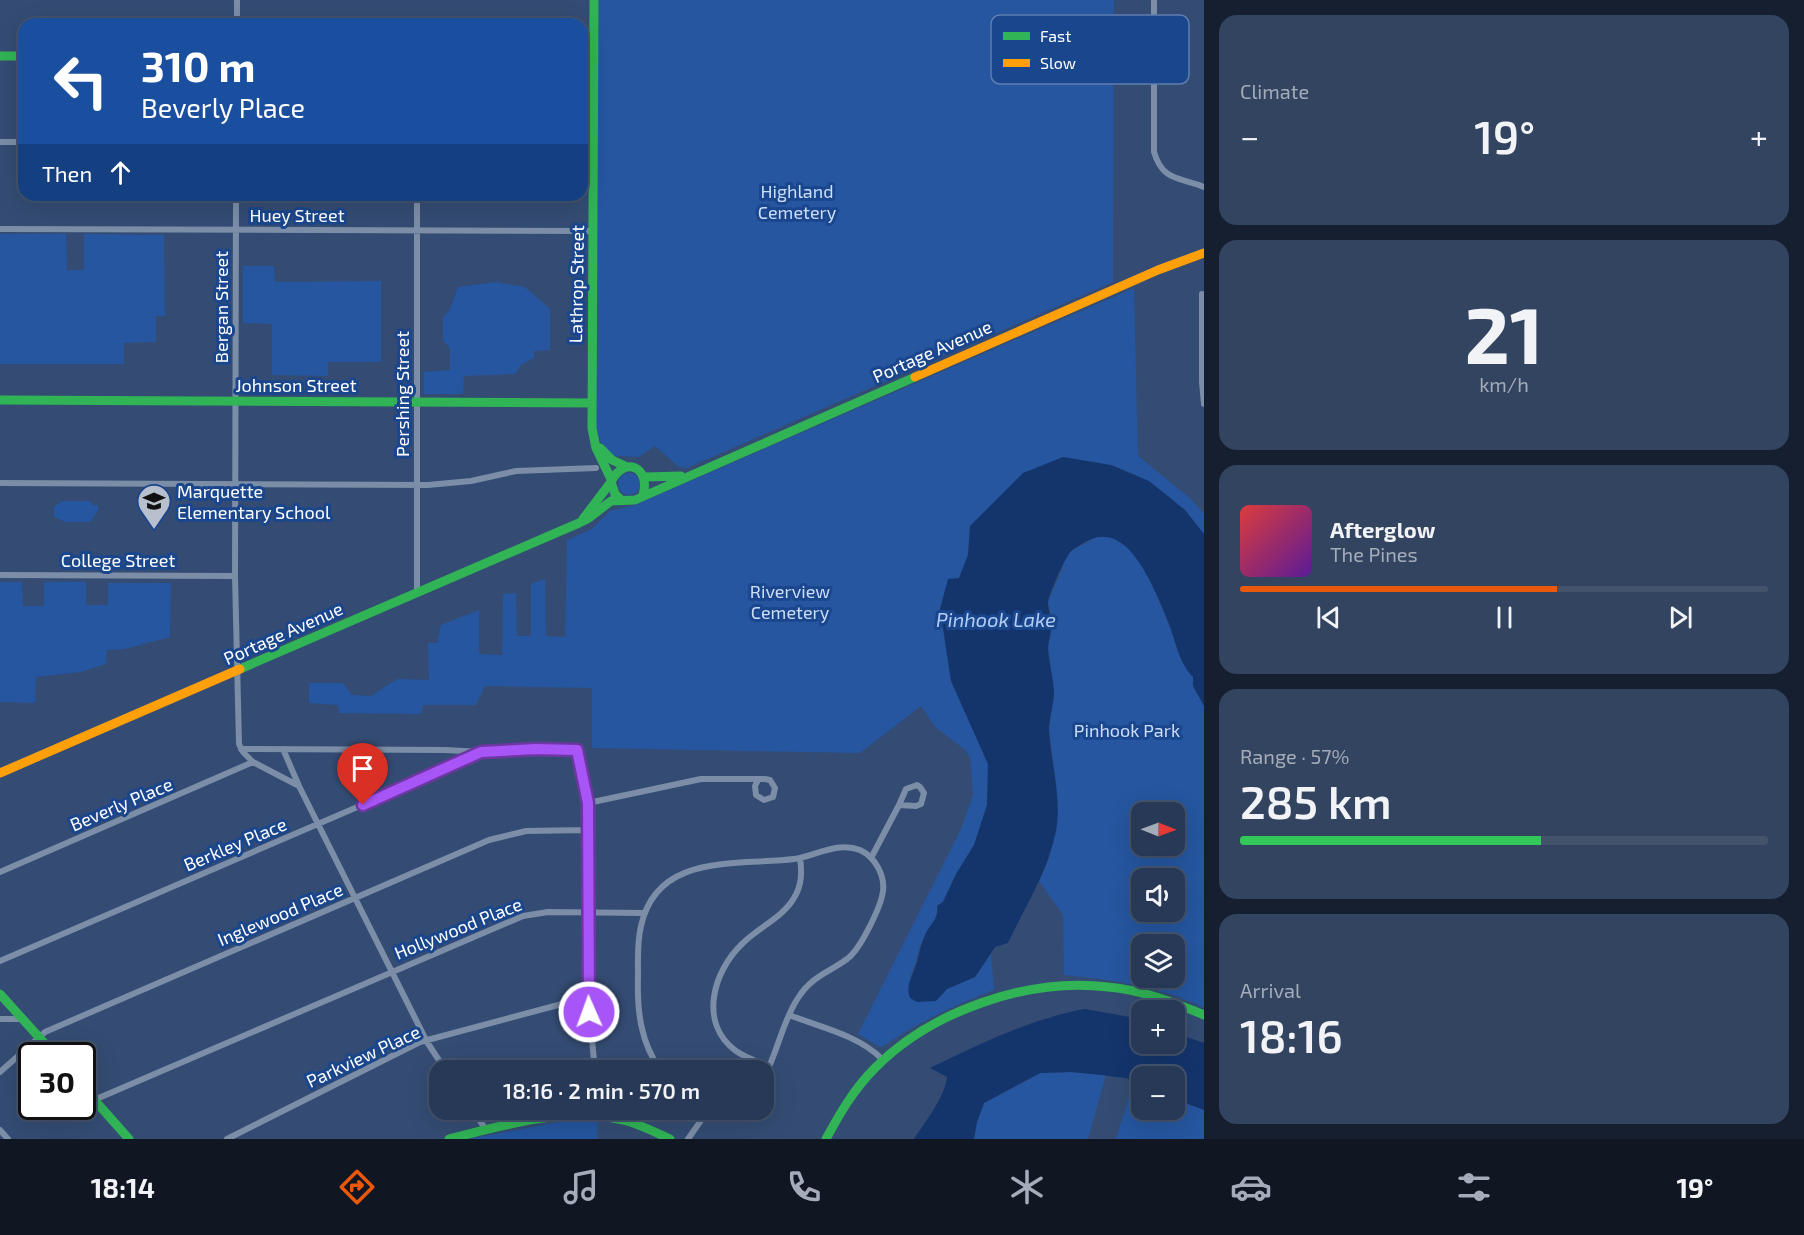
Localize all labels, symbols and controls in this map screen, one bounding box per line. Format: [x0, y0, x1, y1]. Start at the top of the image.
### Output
legend [991, 15, 1189, 84]
text: Fast [1040, 26, 1071, 45]
text: 310 m [141, 40, 256, 90]
icon: left [42, 42, 120, 120]
text: Slow [1040, 53, 1076, 72]
text: Climate [1240, 79, 1309, 103]
text: Beverly Place [141, 91, 305, 123]
text: 19° [1474, 109, 1535, 163]
text: − [1240, 116, 1259, 156]
text: + [1750, 116, 1768, 156]
icon: ahead [104, 156, 137, 189]
text: Then [42, 160, 92, 186]
park label: Highland Cemetery [758, 180, 837, 223]
street label: Huey Street [249, 204, 345, 226]
street label: Lathrop Street [564, 225, 588, 343]
street label: Bergan Street [210, 251, 232, 363]
text: 21 [1464, 286, 1544, 380]
street label: Portage Avenue [869, 315, 995, 387]
street label: Pershing Street [391, 331, 413, 457]
text: km/h [1479, 372, 1529, 396]
street label: Johnson Street [235, 374, 357, 396]
place label: Marquette Elementary School [177, 480, 331, 523]
school or university icon: Marquette Elementary School [136, 483, 172, 530]
text: Afterglow [1330, 516, 1435, 542]
text: The Pines [1330, 542, 1418, 566]
street label: College Street [61, 549, 175, 571]
park label: Riverview Cemetery [750, 580, 830, 623]
street label: Portage Avenue [220, 597, 346, 669]
icon: previous [1312, 601, 1345, 634]
icon: pause [1488, 601, 1521, 634]
icon: next [1664, 601, 1697, 634]
water label: Pinhook Lake [936, 607, 1056, 631]
park label: Pinhook Park [1074, 719, 1180, 741]
pin [337, 743, 388, 805]
text: Range · 57% [1240, 744, 1349, 768]
icon: arrive [346, 752, 379, 785]
street label: Beverly Place [66, 773, 176, 835]
text: 285 km [1240, 774, 1392, 828]
north arrow [1131, 802, 1185, 856]
map controls [1131, 802, 1185, 1120]
street label: Berkley Place [180, 812, 290, 876]
button: sound [1131, 868, 1185, 922]
street label: Inglewood Place [214, 878, 346, 950]
street label: Hollywood Place [391, 892, 525, 964]
button: layers [1131, 934, 1185, 988]
text: Arrival [1240, 978, 1301, 1002]
position arrow [557, 980, 621, 1044]
button: + [1131, 1000, 1185, 1054]
text: 18:16 [1240, 1008, 1343, 1062]
street label: Parkview Place [303, 1020, 423, 1092]
speed limit sign: 30 [18, 1042, 96, 1120]
button: − [1131, 1066, 1185, 1120]
text: 18:16 · 2 min · 570 m [503, 1077, 700, 1103]
icon: directions [336, 1166, 378, 1208]
icon: music [560, 1166, 602, 1208]
icon: phone [783, 1166, 825, 1208]
icon: climate [1006, 1166, 1048, 1208]
icon: car [1230, 1166, 1272, 1208]
icon: filters [1453, 1166, 1495, 1208]
text: 18:14 [91, 1171, 155, 1203]
text: 19° [1676, 1171, 1713, 1203]

